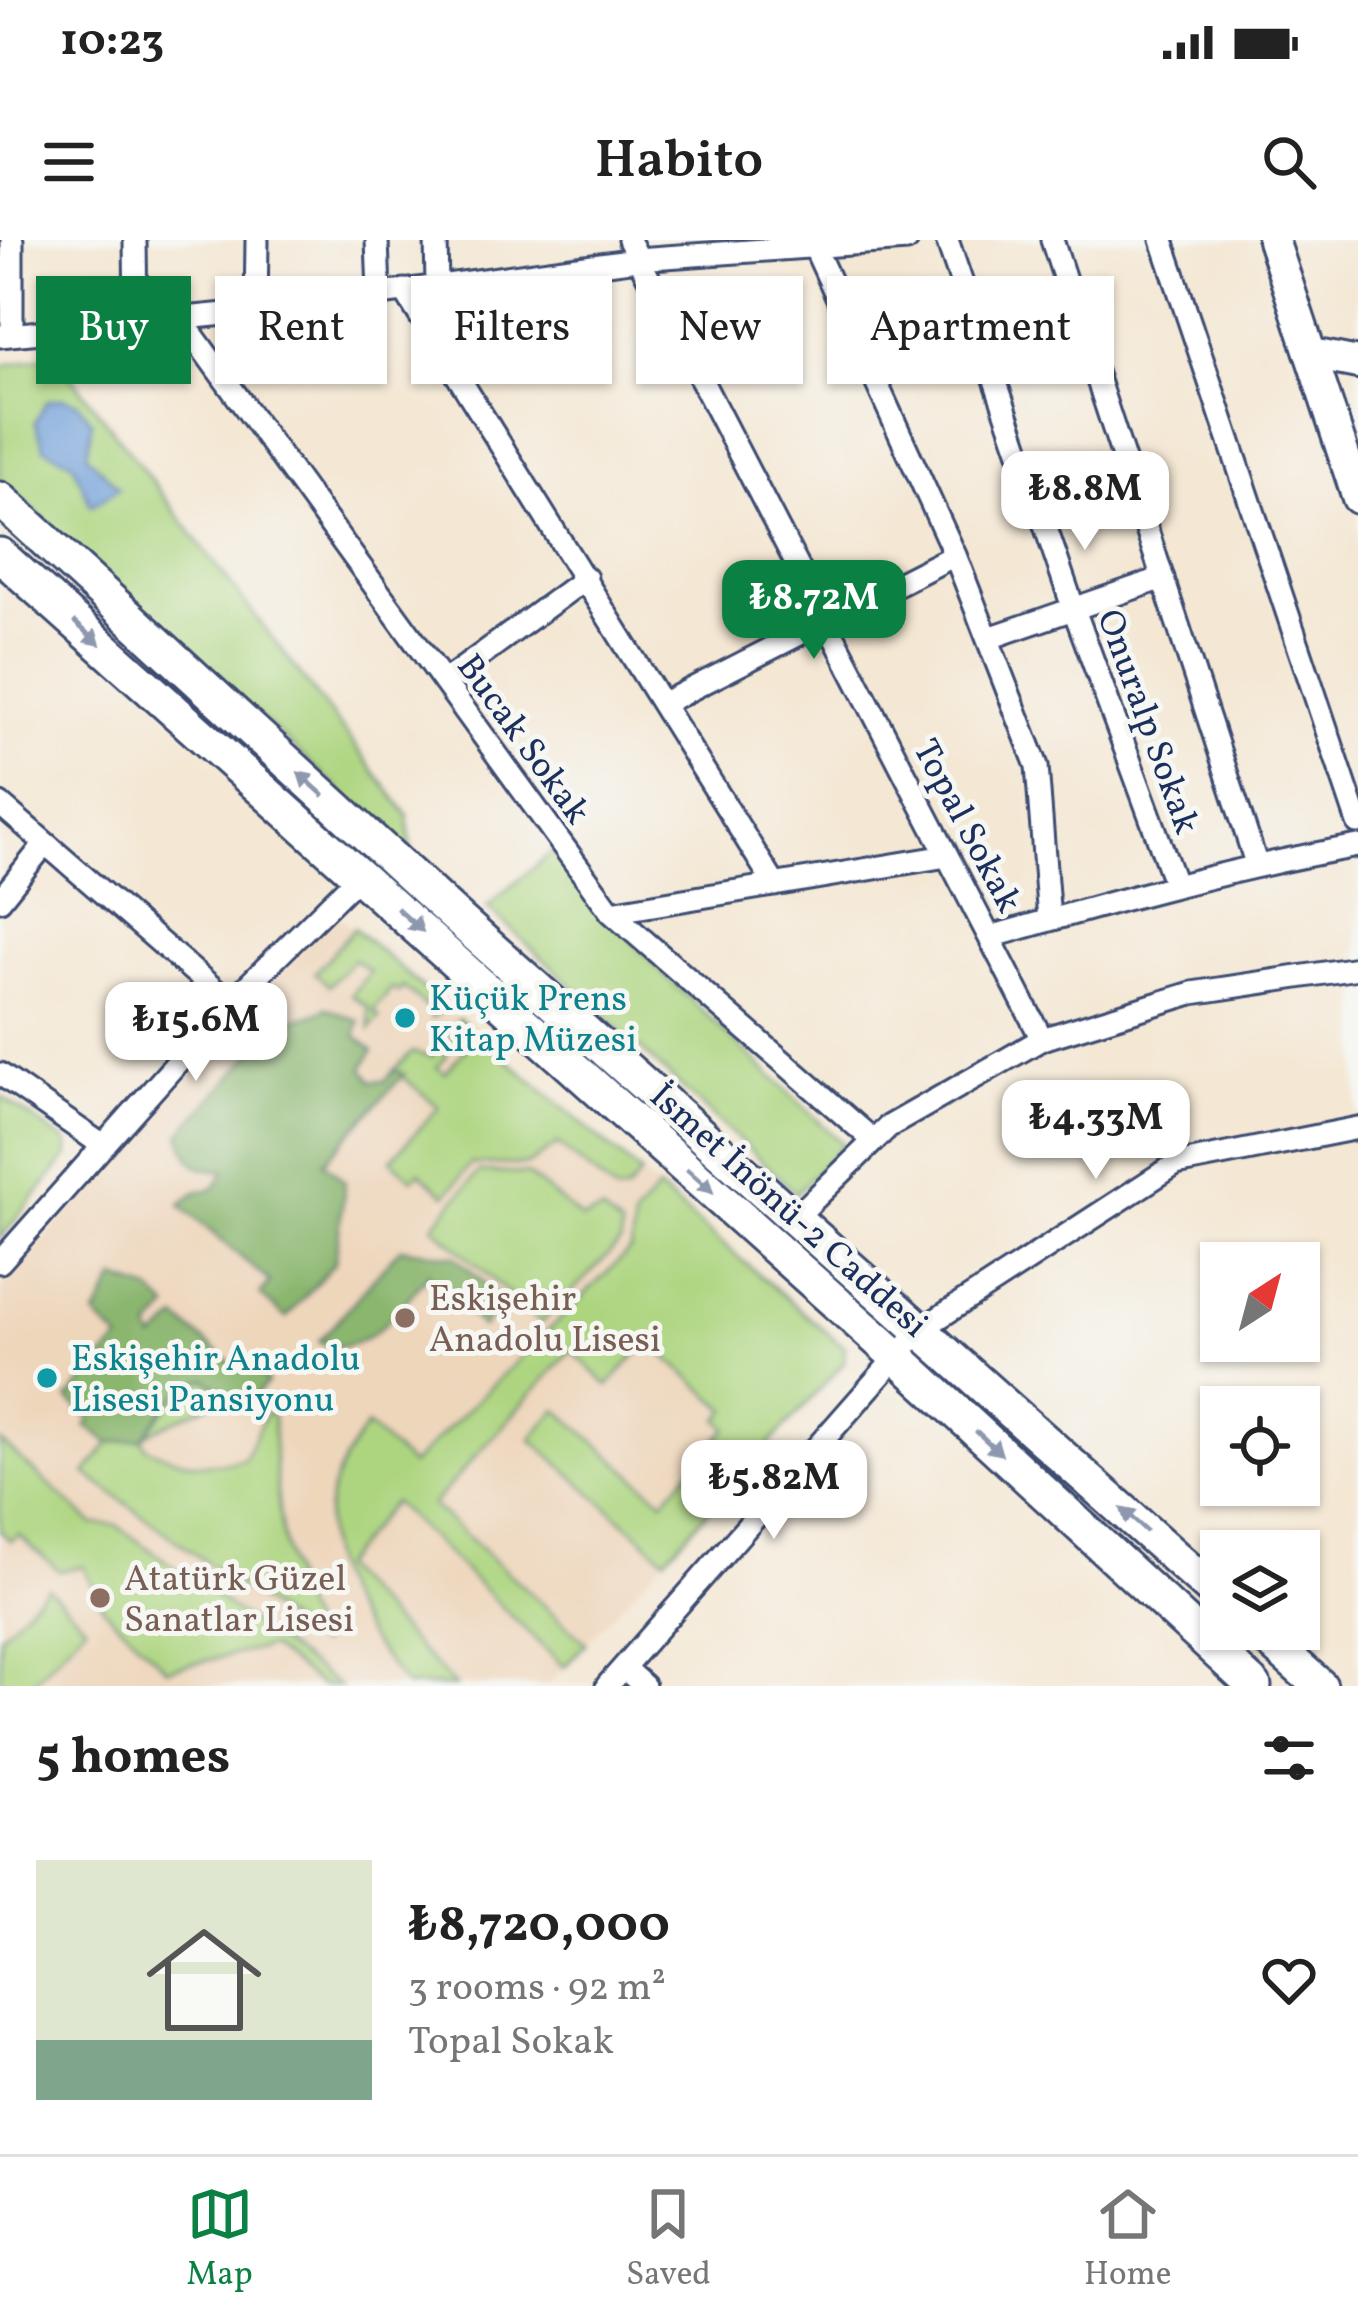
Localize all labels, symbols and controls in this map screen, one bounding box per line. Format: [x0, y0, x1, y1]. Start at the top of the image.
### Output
text: 10:23 [60, 11, 164, 74]
text: Habito [595, 125, 763, 200]
icon: menu [36, 129, 102, 195]
icon: search [1256, 129, 1322, 195]
chip: Buy [36, 276, 191, 384]
chip: Rent [215, 276, 387, 384]
chip: Filters [411, 276, 612, 384]
chip: New [636, 276, 803, 384]
chip: Apartment [827, 276, 1114, 384]
pin: ₺8.8M [1001, 451, 1169, 553]
text: ₺8.8M [1028, 463, 1142, 517]
pin: ₺8.72M [716, 560, 912, 662]
text: ₺8.72M [749, 572, 879, 626]
street label: Onuralp Sokak [1082, 603, 1210, 842]
one-way arrow [73, 619, 102, 646]
street label: Bucak Sokak [443, 645, 601, 836]
street label: Topal Sokak [899, 731, 1032, 923]
one-way arrow [297, 770, 326, 798]
one-way arrow [396, 906, 425, 933]
place label: Küçük Prens Kitap Müzesi [429, 976, 637, 1067]
pin: ₺15.6M [98, 982, 294, 1084]
text: ₺15.6M [132, 994, 260, 1048]
marker: Küçük Prens Kitap Müzesi [392, 1005, 418, 1031]
street label: İsmet İnönü-2 Caddesi [637, 1073, 937, 1351]
pin: ₺4.33M [998, 1080, 1194, 1182]
text: ₺4.33M [1029, 1092, 1163, 1146]
one-way arrow [686, 1167, 715, 1194]
north arrow [1200, 1242, 1320, 1362]
map controls [1200, 1242, 1320, 1650]
place label: Eskişehir Anadolu Lisesi [429, 1276, 661, 1367]
marker: Eskişehir Anadolu Lisesi [392, 1305, 418, 1331]
place label: Eskişehir Anadolu Lisesi Pansiyonu [71, 1336, 360, 1427]
marker: Eskişehir Anadolu Lisesi Pansiyonu [34, 1365, 60, 1391]
button: locate [1200, 1386, 1320, 1506]
one-way arrow [975, 1429, 1004, 1456]
pin: ₺5.82M [676, 1440, 872, 1542]
text: ₺5.82M [708, 1452, 840, 1506]
one-way arrow [1119, 1507, 1148, 1534]
button: layers [1200, 1530, 1320, 1650]
place label: Atatürk Güzel Sanatlar Lisesi [124, 1556, 354, 1647]
marker: Atatürk Güzel Sanatlar Lisesi [87, 1585, 113, 1611]
text: 5 homes [36, 1723, 230, 1794]
icon: filters [1256, 1725, 1322, 1791]
text: ₺8,720,000 [408, 1891, 670, 1962]
icon: home [132, 1908, 276, 2052]
icon: heart [1256, 1947, 1322, 2013]
text: 3 rooms · 92 m² [408, 1962, 666, 2016]
text: Topal Sokak [408, 2016, 614, 2070]
tab: Map [187, 2181, 253, 2299]
tab: Saved [626, 2181, 711, 2299]
tab: Home [1084, 2181, 1171, 2299]

